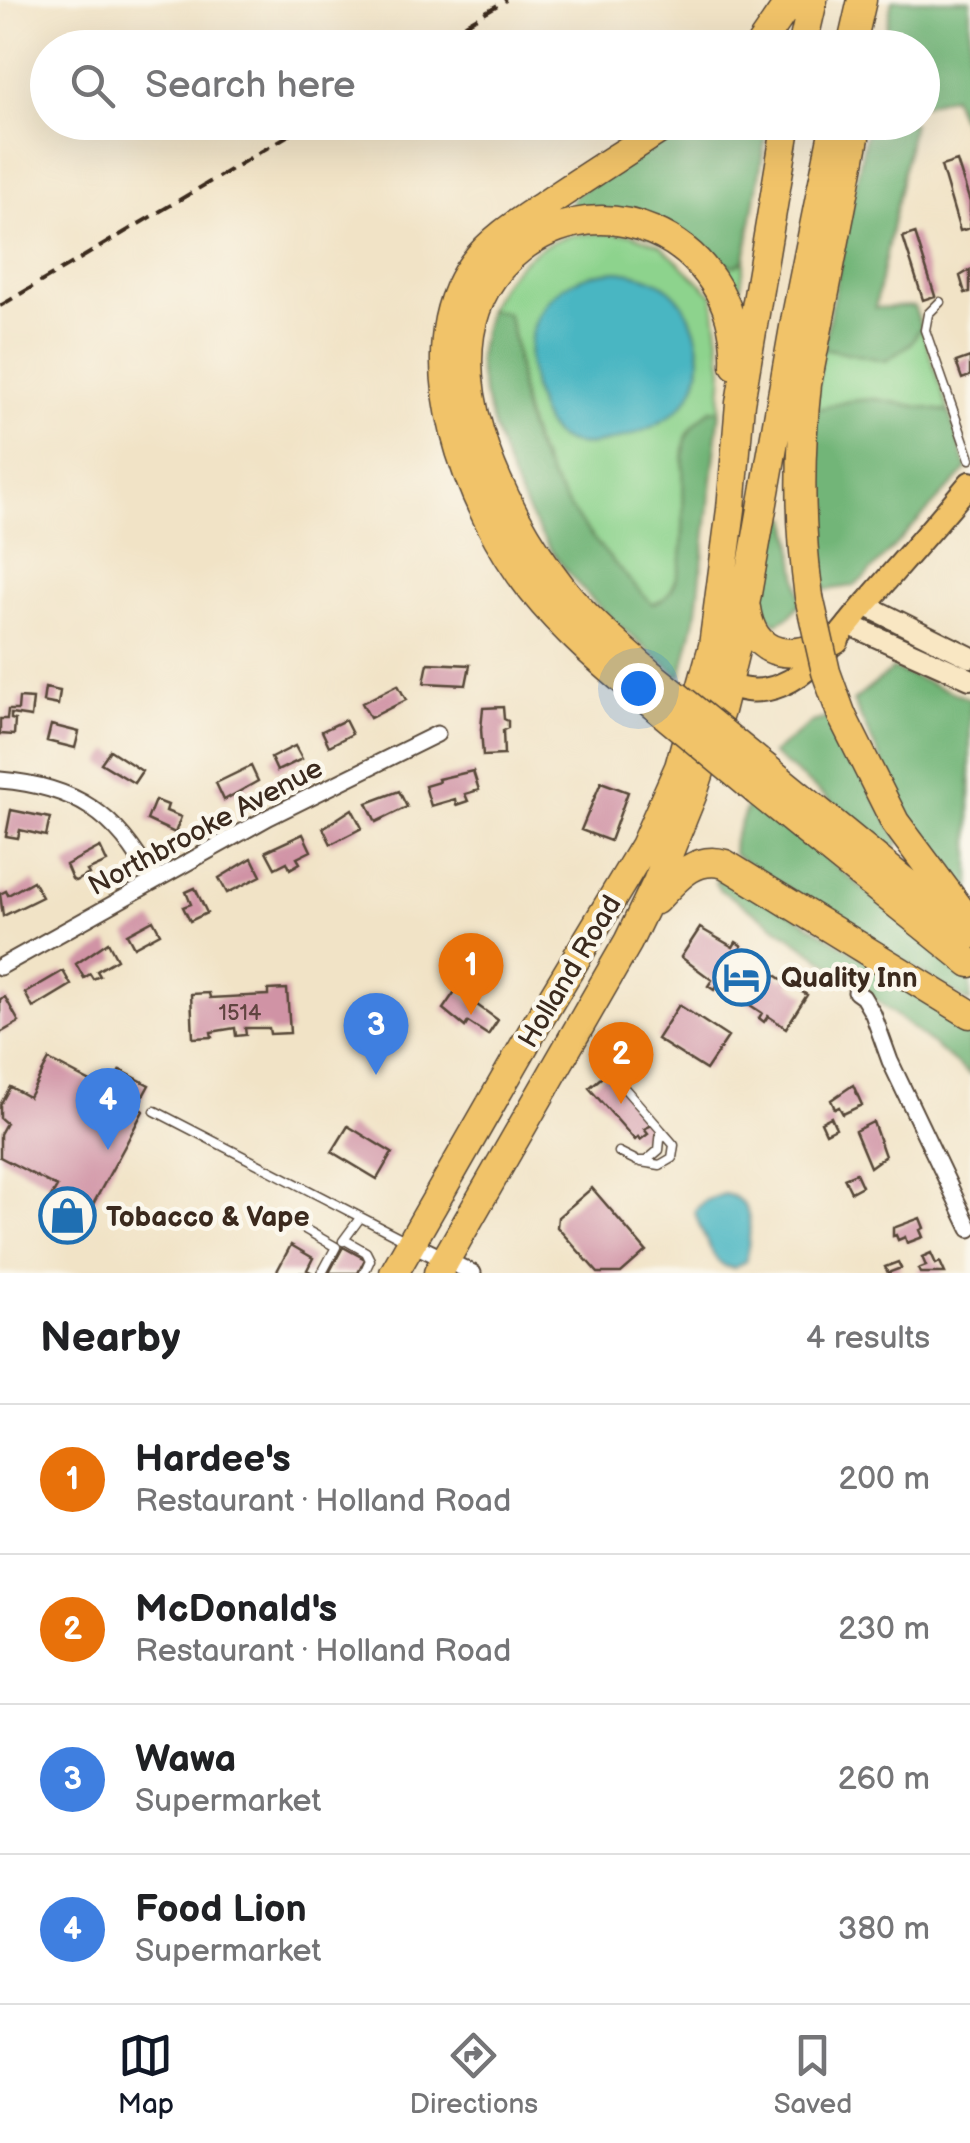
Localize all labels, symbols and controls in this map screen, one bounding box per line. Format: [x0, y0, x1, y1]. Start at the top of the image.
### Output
search box [30, 30, 940, 140]
icon: search [65, 58, 120, 113]
text: Search here [145, 63, 356, 108]
your location [613, 663, 664, 714]
street label: Northbrooke Avenue [83, 752, 328, 903]
street label: Holland Road [512, 890, 629, 1054]
pin: 1 [438, 932, 504, 1015]
hotel icon: Quality Inn [712, 947, 772, 1007]
place label: Quality Inn [781, 962, 918, 995]
pin: 3 [344, 992, 408, 1075]
house number: 1514 [218, 1000, 262, 1027]
pin: 2 [588, 1022, 654, 1104]
pin: 4 [76, 1068, 140, 1150]
shop icon: Tobacco & Vape [37, 1186, 97, 1246]
place label: Tobacco & Vape [106, 1201, 310, 1234]
text: Nearby [40, 1313, 180, 1364]
text: 4 results [806, 1319, 930, 1358]
text: Hardee's [135, 1437, 291, 1482]
text: 1 [66, 1460, 79, 1499]
text: 200 m [838, 1460, 930, 1499]
text: Restaurant · Holland Road [135, 1482, 511, 1521]
text: McDonald's [135, 1587, 337, 1632]
text: 2 [63, 1610, 82, 1649]
text: 230 m [838, 1610, 930, 1649]
text: Restaurant · Holland Road [135, 1632, 511, 1671]
text: Wawa [135, 1737, 236, 1782]
text: 3 [63, 1760, 82, 1799]
text: 260 m [838, 1760, 930, 1799]
text: Supermarket [135, 1782, 321, 1821]
text: Food Lion [135, 1887, 307, 1932]
text: 4 [63, 1910, 82, 1949]
text: 380 m [838, 1910, 930, 1949]
text: Supermarket [135, 1932, 321, 1971]
tab: Map [118, 2028, 174, 2121]
tab: Directions [409, 2028, 538, 2121]
tab: Saved [774, 2028, 852, 2121]

